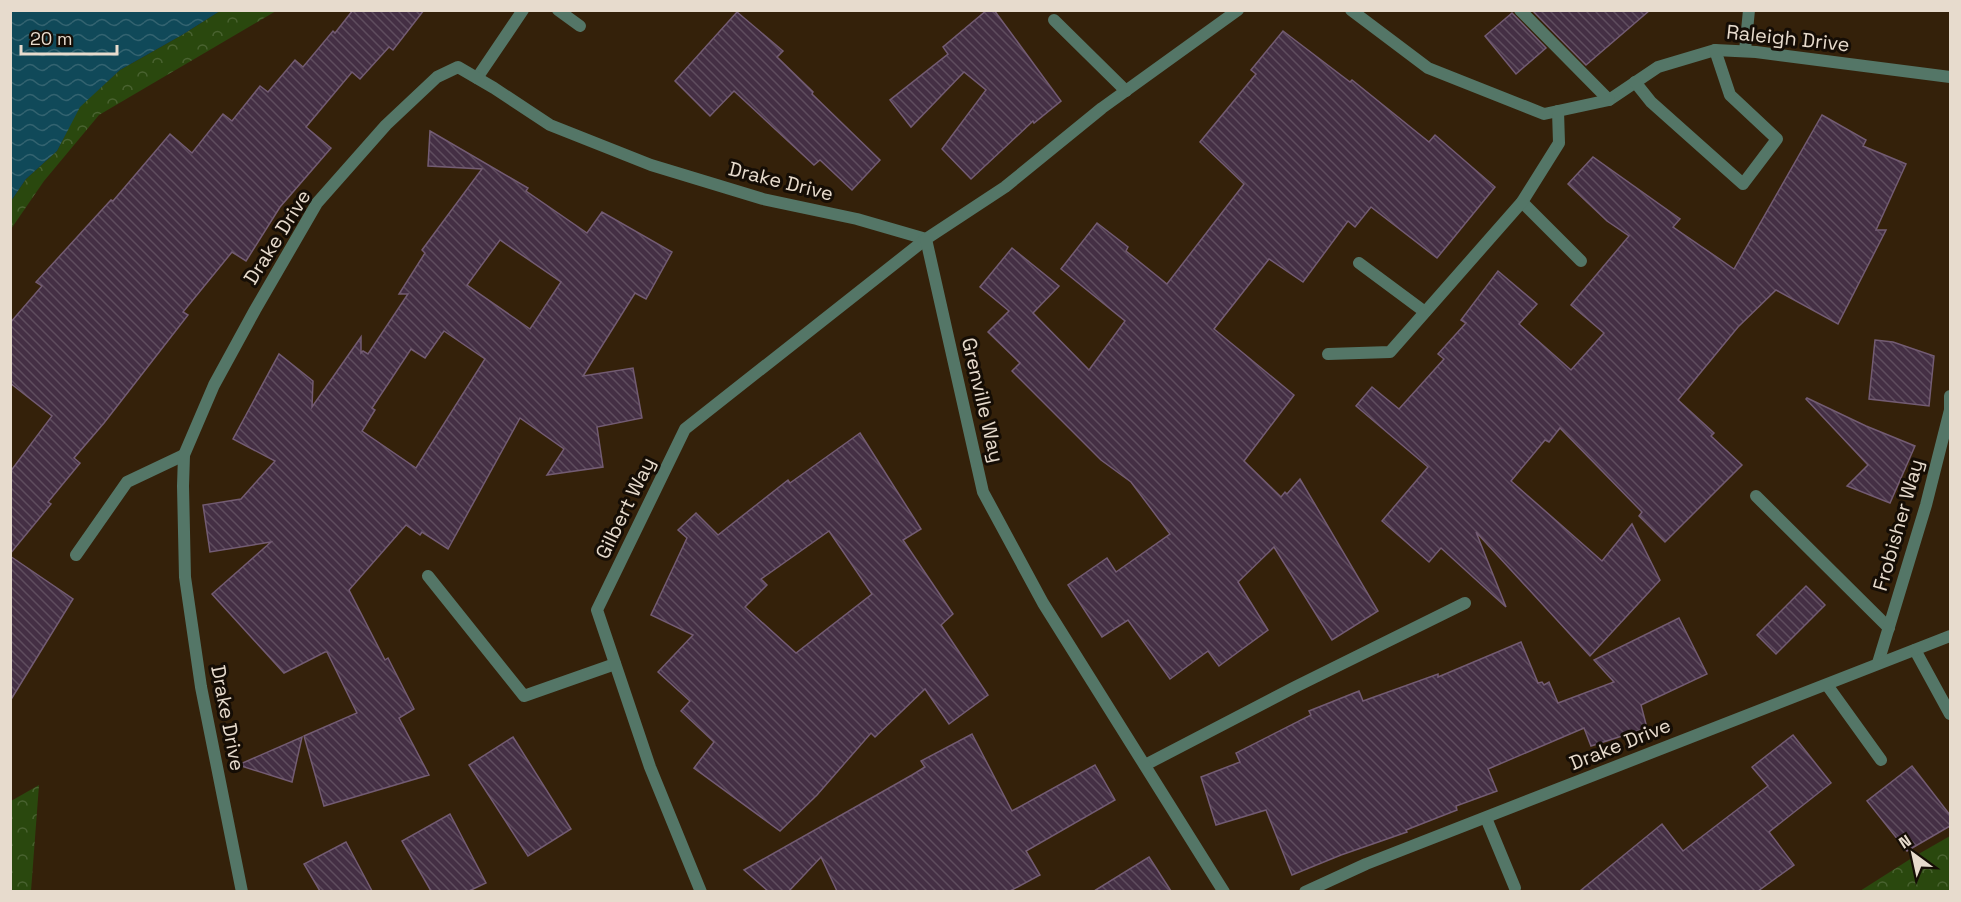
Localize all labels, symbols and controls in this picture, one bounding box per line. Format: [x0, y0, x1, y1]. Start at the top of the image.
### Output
scale bar [21, 18, 117, 56]
street label: Raleigh Drive [1725, 19, 1851, 57]
text: 20 m [30, 27, 73, 50]
street label: Drake Drive [726, 155, 836, 207]
street label: Drake Drive [238, 185, 316, 289]
street label: Grenville Way [956, 335, 1010, 465]
street label: Gilbert Way [589, 453, 661, 563]
street label: Frobisher Way [1867, 456, 1929, 594]
street label: Drake Drive [205, 663, 251, 773]
street label: Drake Drive [1565, 712, 1675, 776]
north arrow [1883, 824, 1943, 884]
text: N [1895, 830, 1915, 854]

